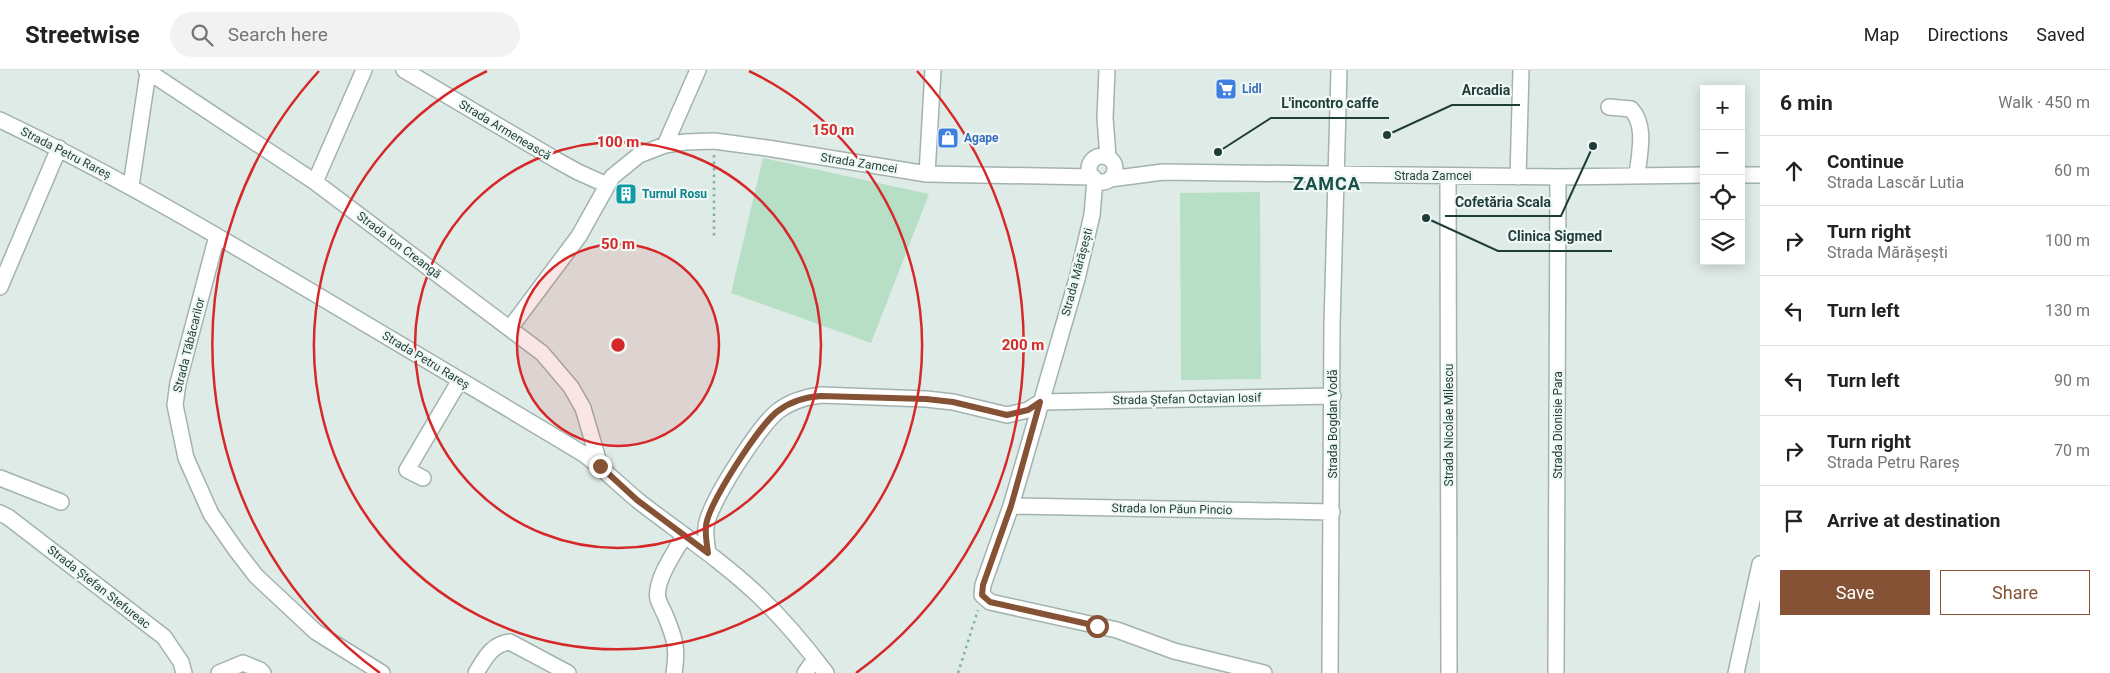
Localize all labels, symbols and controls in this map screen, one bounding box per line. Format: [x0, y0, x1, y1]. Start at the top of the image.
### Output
search box [170, 12, 520, 57]
text: Streetwise [25, 21, 140, 49]
icon: search [188, 21, 216, 49]
text: Search here [228, 23, 328, 46]
text: Map [1864, 24, 1899, 45]
text: Directions [1927, 24, 2008, 45]
text: Saved [2036, 24, 2085, 45]
callout: Arcadia [1452, 76, 1520, 105]
supermarket icon: Lidl [1214, 77, 1238, 101]
place label: Lidl [1242, 82, 1262, 96]
text: Arcadia [1462, 82, 1511, 98]
map controls [1700, 85, 1745, 265]
button: + [1700, 85, 1745, 130]
callout: L'incontro caffe [1271, 89, 1389, 118]
text: 6 min [1780, 91, 1833, 115]
text: Walk · 450 m [1998, 93, 2090, 112]
text: L'incontro caffe [1281, 95, 1379, 111]
street label: Strada Armenească [456, 97, 554, 163]
text: 150 m [812, 121, 854, 139]
street label: Strada Petru Rareș [18, 124, 114, 183]
shop icon: Agape [936, 126, 960, 150]
button: − [1700, 130, 1745, 175]
place label: Agape [964, 131, 999, 145]
text: 100 m [597, 133, 639, 151]
street label: Strada Zamcei [820, 150, 898, 176]
text: Continue [1827, 150, 1904, 173]
icon: ahead [1780, 157, 1808, 185]
text: 60 m [2054, 161, 2090, 180]
street label: Strada Zamcei [1394, 169, 1472, 183]
district label: ZAMCA [1293, 173, 1361, 194]
text: Strada Lascăr Lutia [1827, 173, 1964, 192]
button: locate [1700, 175, 1745, 220]
building icon: Turnul Rosu [614, 182, 638, 206]
place label: Turnul Rosu [642, 187, 707, 201]
callout: Cofetăria Scala [1445, 187, 1561, 216]
text: Cofetăria Scala [1455, 194, 1552, 210]
street label: Strada Ion Creangă [354, 209, 444, 281]
button: layers [1700, 220, 1745, 265]
text: Turn right [1827, 220, 1911, 243]
callout: Clinica Sigmed [1498, 222, 1612, 251]
street label: Strada Mărășești [1059, 226, 1096, 318]
icon: right [1780, 227, 1808, 255]
text: Clinica Sigmed [1508, 228, 1602, 244]
text: 100 m [2045, 231, 2090, 250]
text: 50 m [601, 235, 635, 253]
text: Strada Mărășești [1827, 243, 1948, 262]
street label: Strada Tăbăcarilor [170, 296, 208, 394]
icon: left [1780, 297, 1808, 325]
text: Turn left [1827, 299, 1900, 322]
text: 130 m [2045, 301, 2090, 320]
street label: Strada Petru Rareș [379, 328, 472, 392]
centre of rings [609, 336, 627, 354]
text: 200 m [1002, 336, 1044, 354]
street label: Strada Nicolae Milescu [1442, 364, 1456, 486]
icon: left [1780, 367, 1808, 395]
street label: Strada Bogdan Vodă [1326, 369, 1340, 479]
text: Turn left [1827, 369, 1900, 392]
street label: Strada Dionisie Para [1551, 371, 1565, 479]
text: 90 m [2054, 371, 2090, 390]
street label: Strada Ștefan Octavian Iosif [1113, 391, 1262, 408]
text: Turn right [1827, 430, 1911, 453]
icon: right [1780, 437, 1808, 465]
text: 70 m [2054, 441, 2090, 460]
text: Strada Petru Rareș [1827, 453, 1960, 472]
route end [589, 455, 612, 478]
street label: Strada Ion Păun Pincio [1111, 501, 1233, 517]
icon: arrive [1780, 507, 1808, 535]
text: Arrive at destination [1827, 509, 2000, 532]
street label: Strada Ștefan Stefureac [44, 542, 153, 632]
button: Save [1780, 570, 1930, 615]
button: Share [1940, 570, 2090, 615]
route start [1086, 615, 1109, 638]

